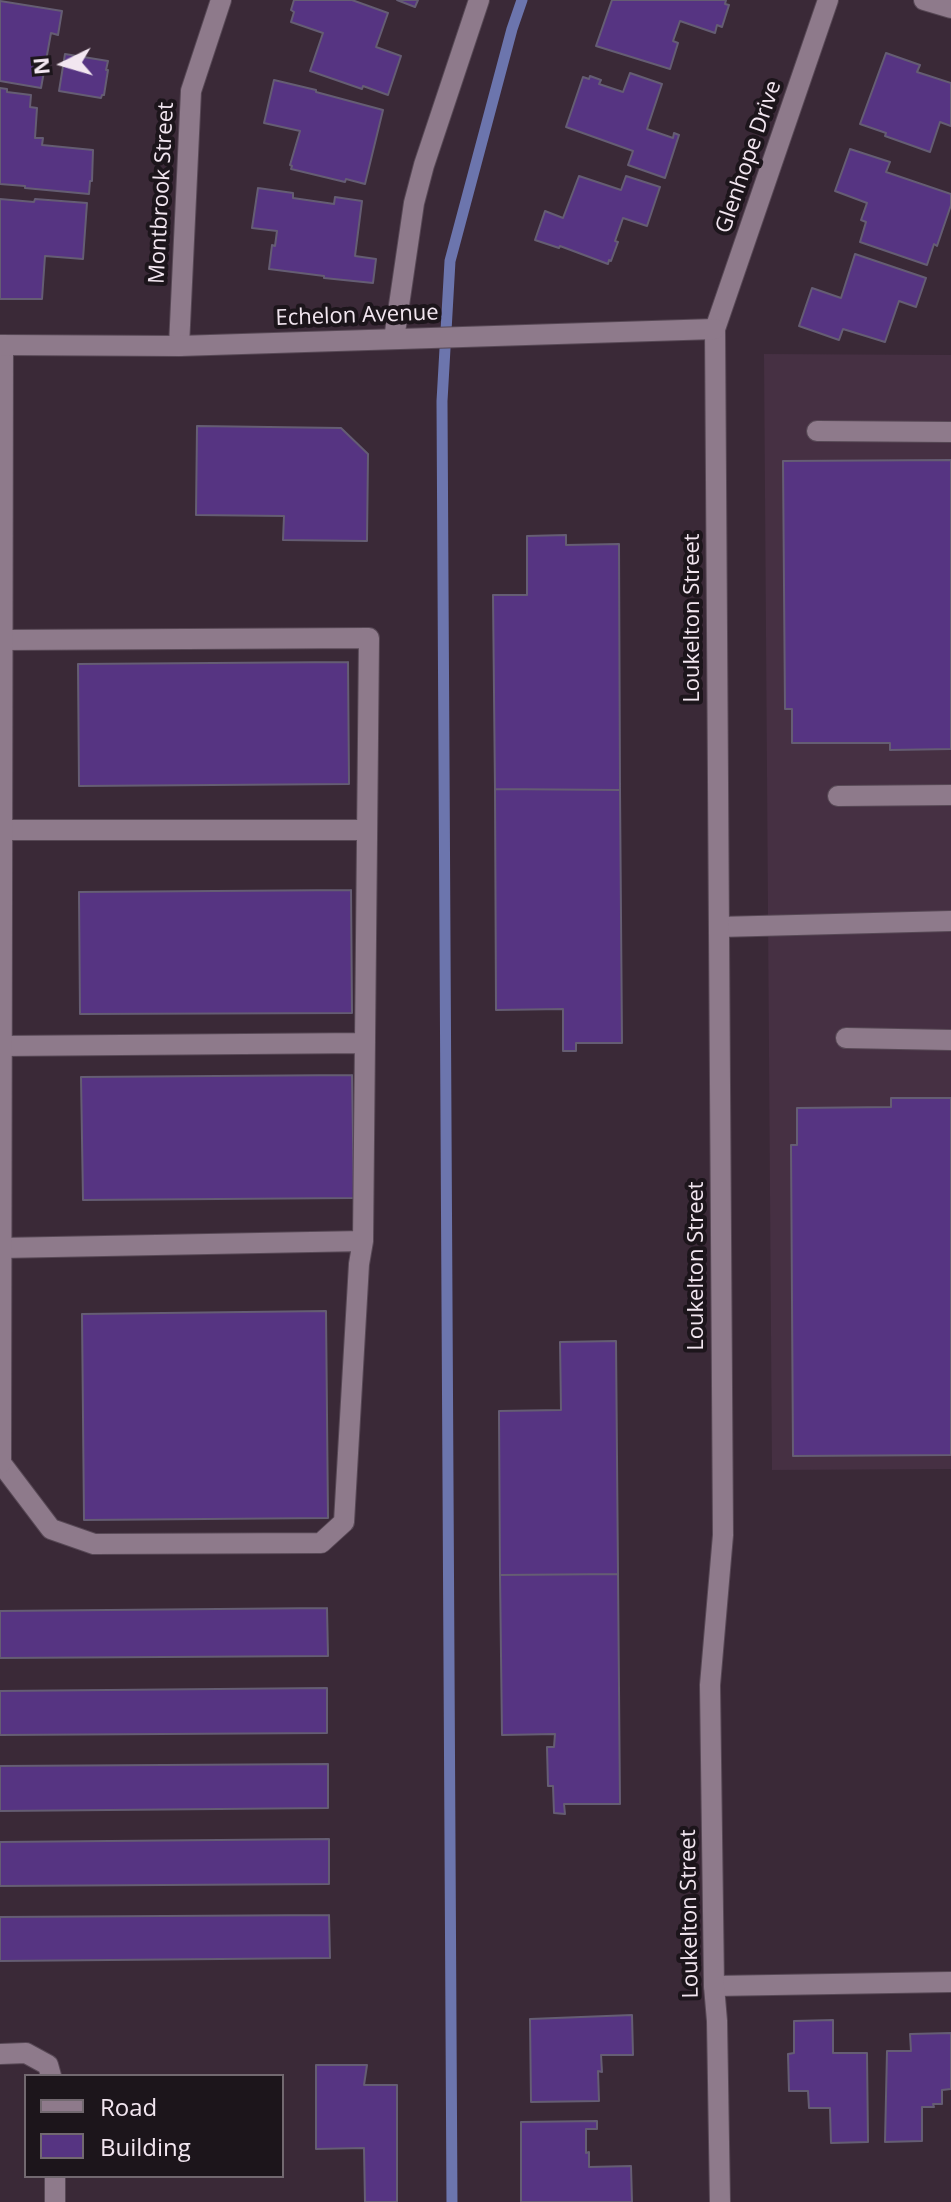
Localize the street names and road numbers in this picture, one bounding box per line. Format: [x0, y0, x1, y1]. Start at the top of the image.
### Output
street label: Glenhope Drive [711, 77, 787, 237]
street label: Montbrook Street [144, 101, 180, 285]
street label: Echelon Avenue [275, 300, 439, 332]
street label: Loukelton Street [680, 533, 706, 703]
street label: Loukelton Street [684, 1181, 710, 1351]
street label: Loukelton Street [675, 1829, 705, 1999]

